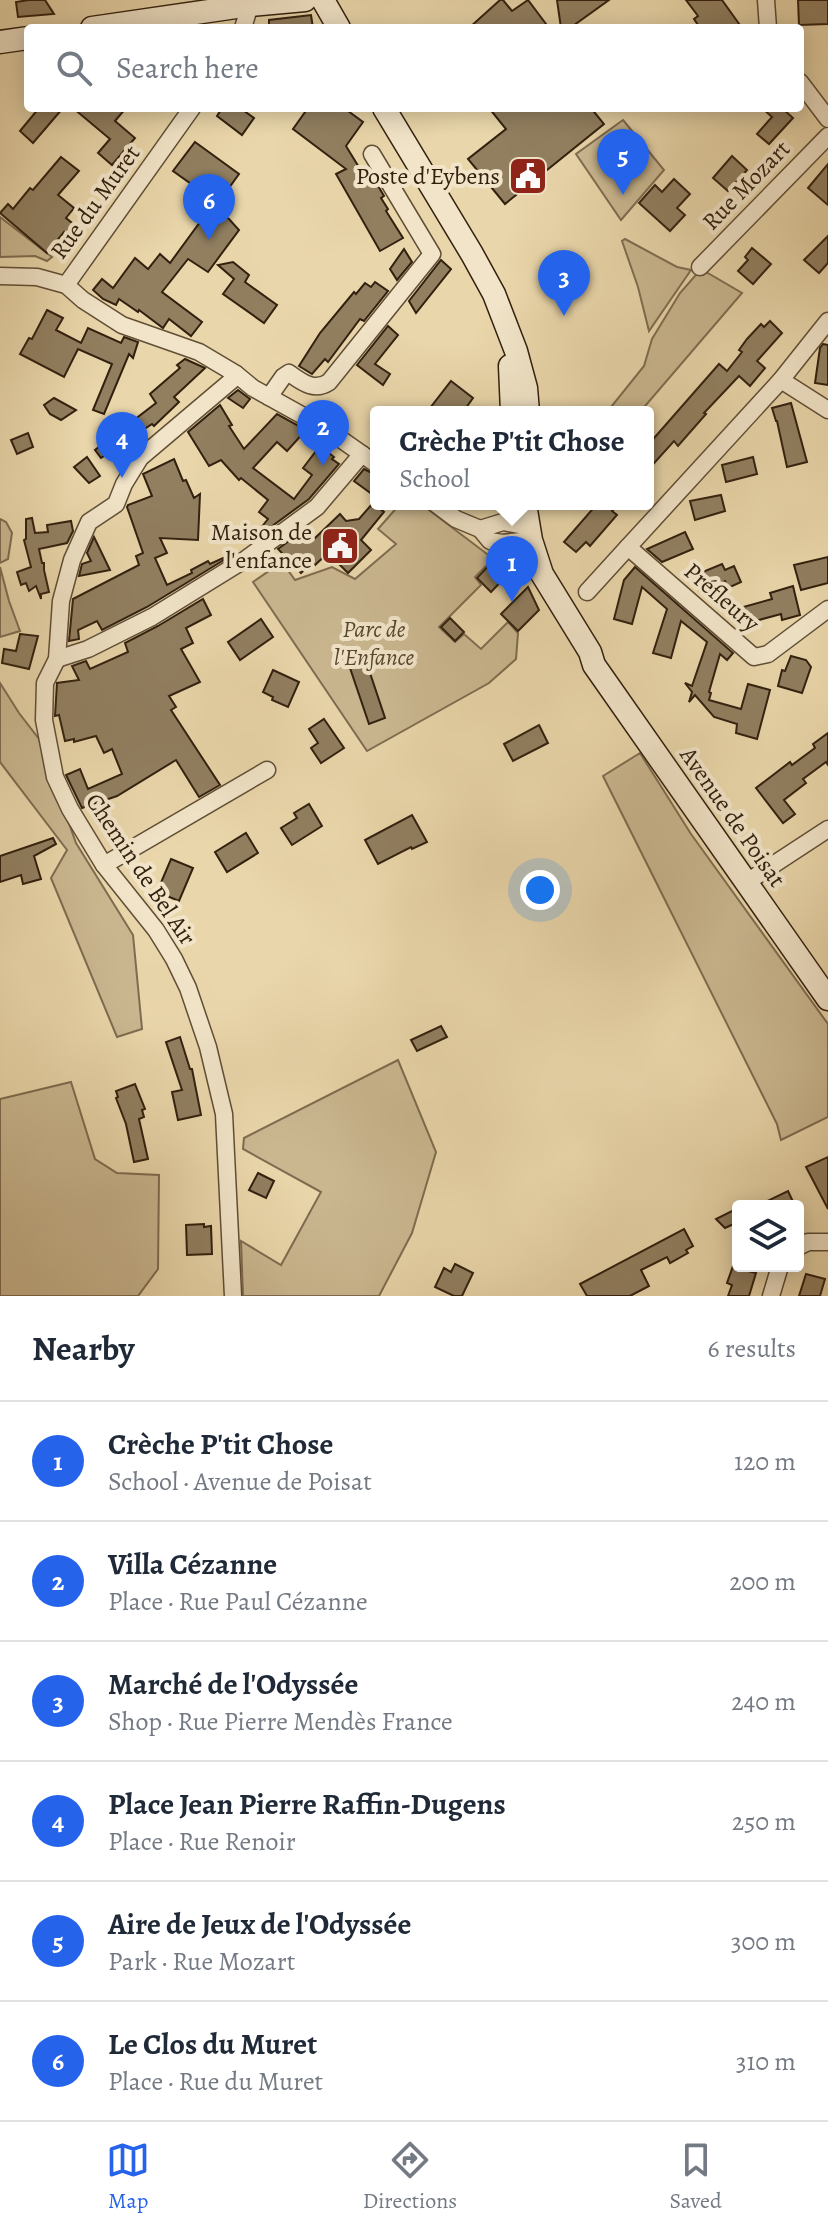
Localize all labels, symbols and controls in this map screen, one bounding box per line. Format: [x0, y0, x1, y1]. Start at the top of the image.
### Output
search box [24, 24, 804, 112]
icon: search [52, 46, 96, 90]
text: Search here [116, 48, 259, 88]
pin: 5 [597, 129, 649, 195]
street label: Rue Mozart [695, 133, 797, 237]
street label: Rue du Muret [43, 139, 147, 265]
public building icon: Poste d'Eybens [507, 155, 549, 197]
place label: Poste d'Eybens [356, 160, 500, 192]
pin: 6 [183, 174, 235, 240]
pin: 3 [538, 250, 590, 316]
pin: 2 [297, 400, 349, 466]
popup [370, 406, 654, 510]
pin: 4 [96, 412, 148, 478]
text: Crèche P'tit Chose [399, 421, 625, 461]
text: School [399, 461, 470, 496]
place label: Maison de l'enfance [211, 516, 312, 576]
public building icon: Maison de l'enfance [319, 525, 361, 567]
pin: 1 [486, 536, 538, 602]
street label: Préfleury [677, 555, 767, 639]
park label: Parc de l'Enfance [334, 613, 415, 673]
street label: Avenue de Poisat [672, 740, 793, 894]
street label: Chemin de Bel Air [78, 787, 204, 951]
your location [520, 870, 560, 910]
map controls [732, 1200, 804, 1272]
button: layers [732, 1200, 804, 1272]
text: Nearby [32, 1325, 135, 1372]
text: 6 results [708, 1331, 796, 1366]
text: Crèche P'tit Chose [108, 1424, 333, 1464]
text: 1 [53, 1444, 63, 1479]
text: 120 m [734, 1444, 796, 1479]
text: School · Avenue de Poisat [108, 1464, 372, 1499]
text: Villa Cézanne [108, 1544, 277, 1584]
text: 2 [52, 1564, 64, 1599]
text: 200 m [729, 1564, 796, 1599]
text: Place · Rue Paul Cézanne [108, 1584, 368, 1619]
text: Marché de l'Odyssée [108, 1664, 358, 1704]
text: 3 [52, 1684, 64, 1719]
text: 240 m [731, 1684, 796, 1719]
text: Shop · Rue Pierre Mendès France [108, 1704, 453, 1739]
text: Place Jean Pierre Raffin-Dugens [108, 1784, 506, 1824]
text: 4 [52, 1804, 64, 1839]
text: 250 m [732, 1804, 796, 1839]
text: Place · Rue Renoir [108, 1824, 296, 1859]
text: Aire de Jeux de l'Odyssée [108, 1904, 411, 1944]
text: 5 [52, 1924, 64, 1959]
text: 300 m [731, 1924, 796, 1959]
text: Park · Rue Mozart [108, 1944, 295, 1979]
text: Le Clos du Muret [108, 2024, 317, 2064]
text: 6 [52, 2044, 64, 2079]
text: 310 m [736, 2044, 796, 2079]
text: Place · Rue du Muret [108, 2064, 323, 2099]
tab: Map [106, 2138, 150, 2216]
tab: Directions [363, 2138, 457, 2216]
tab: Saved [670, 2138, 722, 2216]

